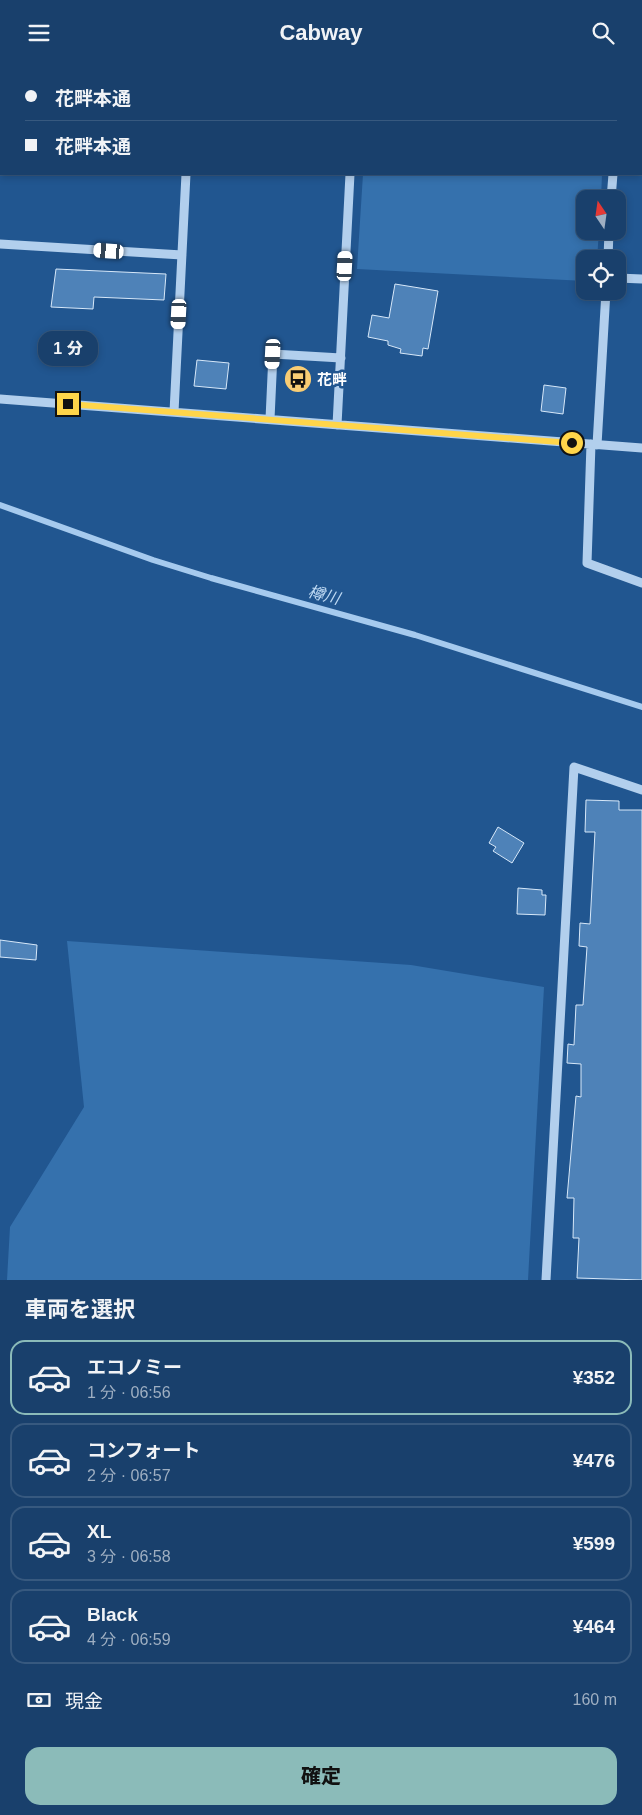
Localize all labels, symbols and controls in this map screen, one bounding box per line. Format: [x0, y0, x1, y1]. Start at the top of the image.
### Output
icon: menu [25, 19, 53, 47]
icon: search [589, 19, 617, 47]
text: Cabway [279, 20, 363, 45]
text: 花畔本通 [55, 88, 131, 109]
text: 花畔本通 [55, 136, 131, 157]
north arrow [576, 190, 626, 240]
map controls [576, 190, 626, 300]
car [93, 242, 124, 260]
button: locate [576, 250, 626, 300]
car [336, 251, 353, 281]
car [170, 299, 187, 329]
callout: 1 分 [38, 331, 98, 367]
car [264, 339, 281, 369]
text: 1 分 [53, 340, 83, 357]
bus stop icon: 花畔 [283, 364, 313, 394]
place label: 花畔 [317, 371, 347, 388]
route end [57, 393, 79, 415]
route start [561, 432, 583, 454]
water label: 樽川 [306, 583, 344, 608]
text: 車両を選択 [25, 1297, 135, 1322]
icon: car [27, 1355, 72, 1400]
text: エコノミー [87, 1357, 182, 1378]
text: ¥352 [573, 1367, 615, 1388]
text: 1 分 · 06:56 [87, 1384, 171, 1401]
icon: car [27, 1438, 72, 1483]
text: コンフォート [87, 1440, 200, 1461]
text: ¥476 [573, 1450, 615, 1471]
text: 2 分 · 06:57 [87, 1467, 171, 1484]
icon: car [27, 1521, 72, 1566]
text: XL [87, 1521, 111, 1542]
text: ¥599 [573, 1533, 615, 1554]
text: 3 分 · 06:58 [87, 1548, 171, 1565]
icon: car [27, 1604, 72, 1649]
text: Black [87, 1604, 138, 1625]
text: ¥464 [573, 1616, 615, 1637]
text: 4 分 · 06:59 [87, 1631, 171, 1648]
icon: cash [25, 1686, 53, 1714]
text: 現金 [65, 1691, 103, 1712]
text: 160 m [573, 1691, 617, 1708]
button: 確定 [25, 1747, 617, 1805]

